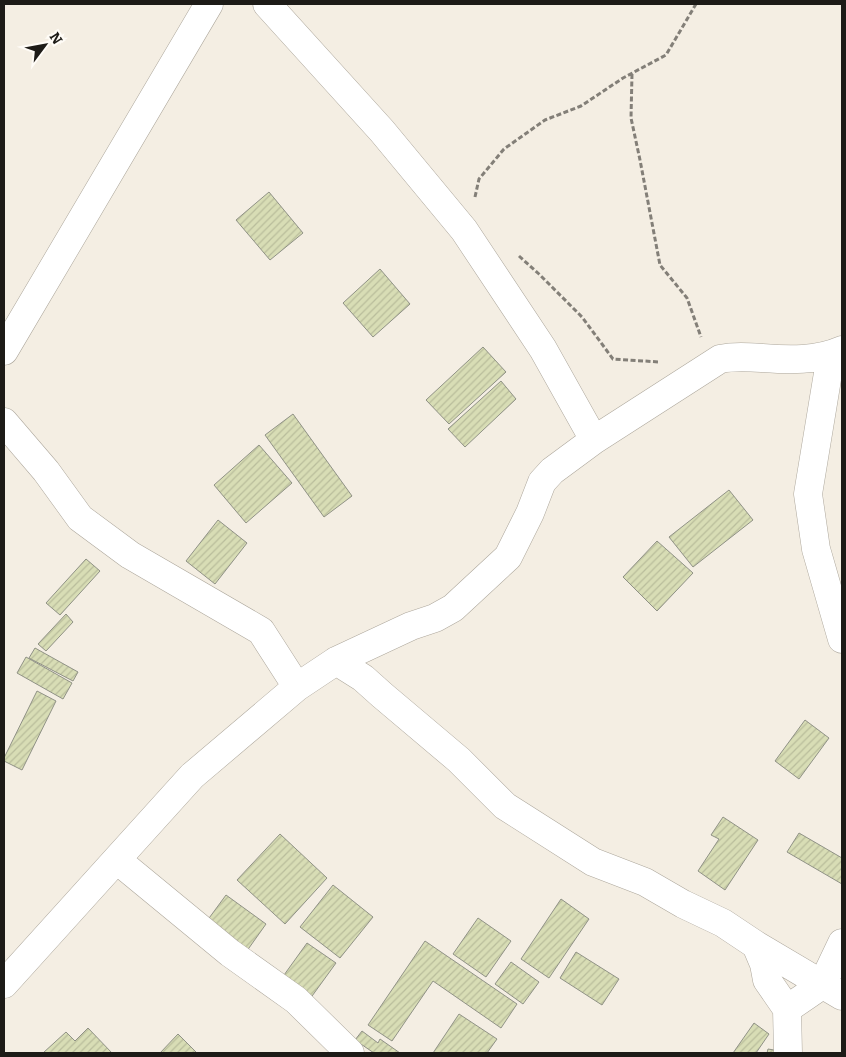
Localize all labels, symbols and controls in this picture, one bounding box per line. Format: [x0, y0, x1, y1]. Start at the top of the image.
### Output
north arrow [20, 20, 70, 70]
text: N [46, 29, 66, 48]

